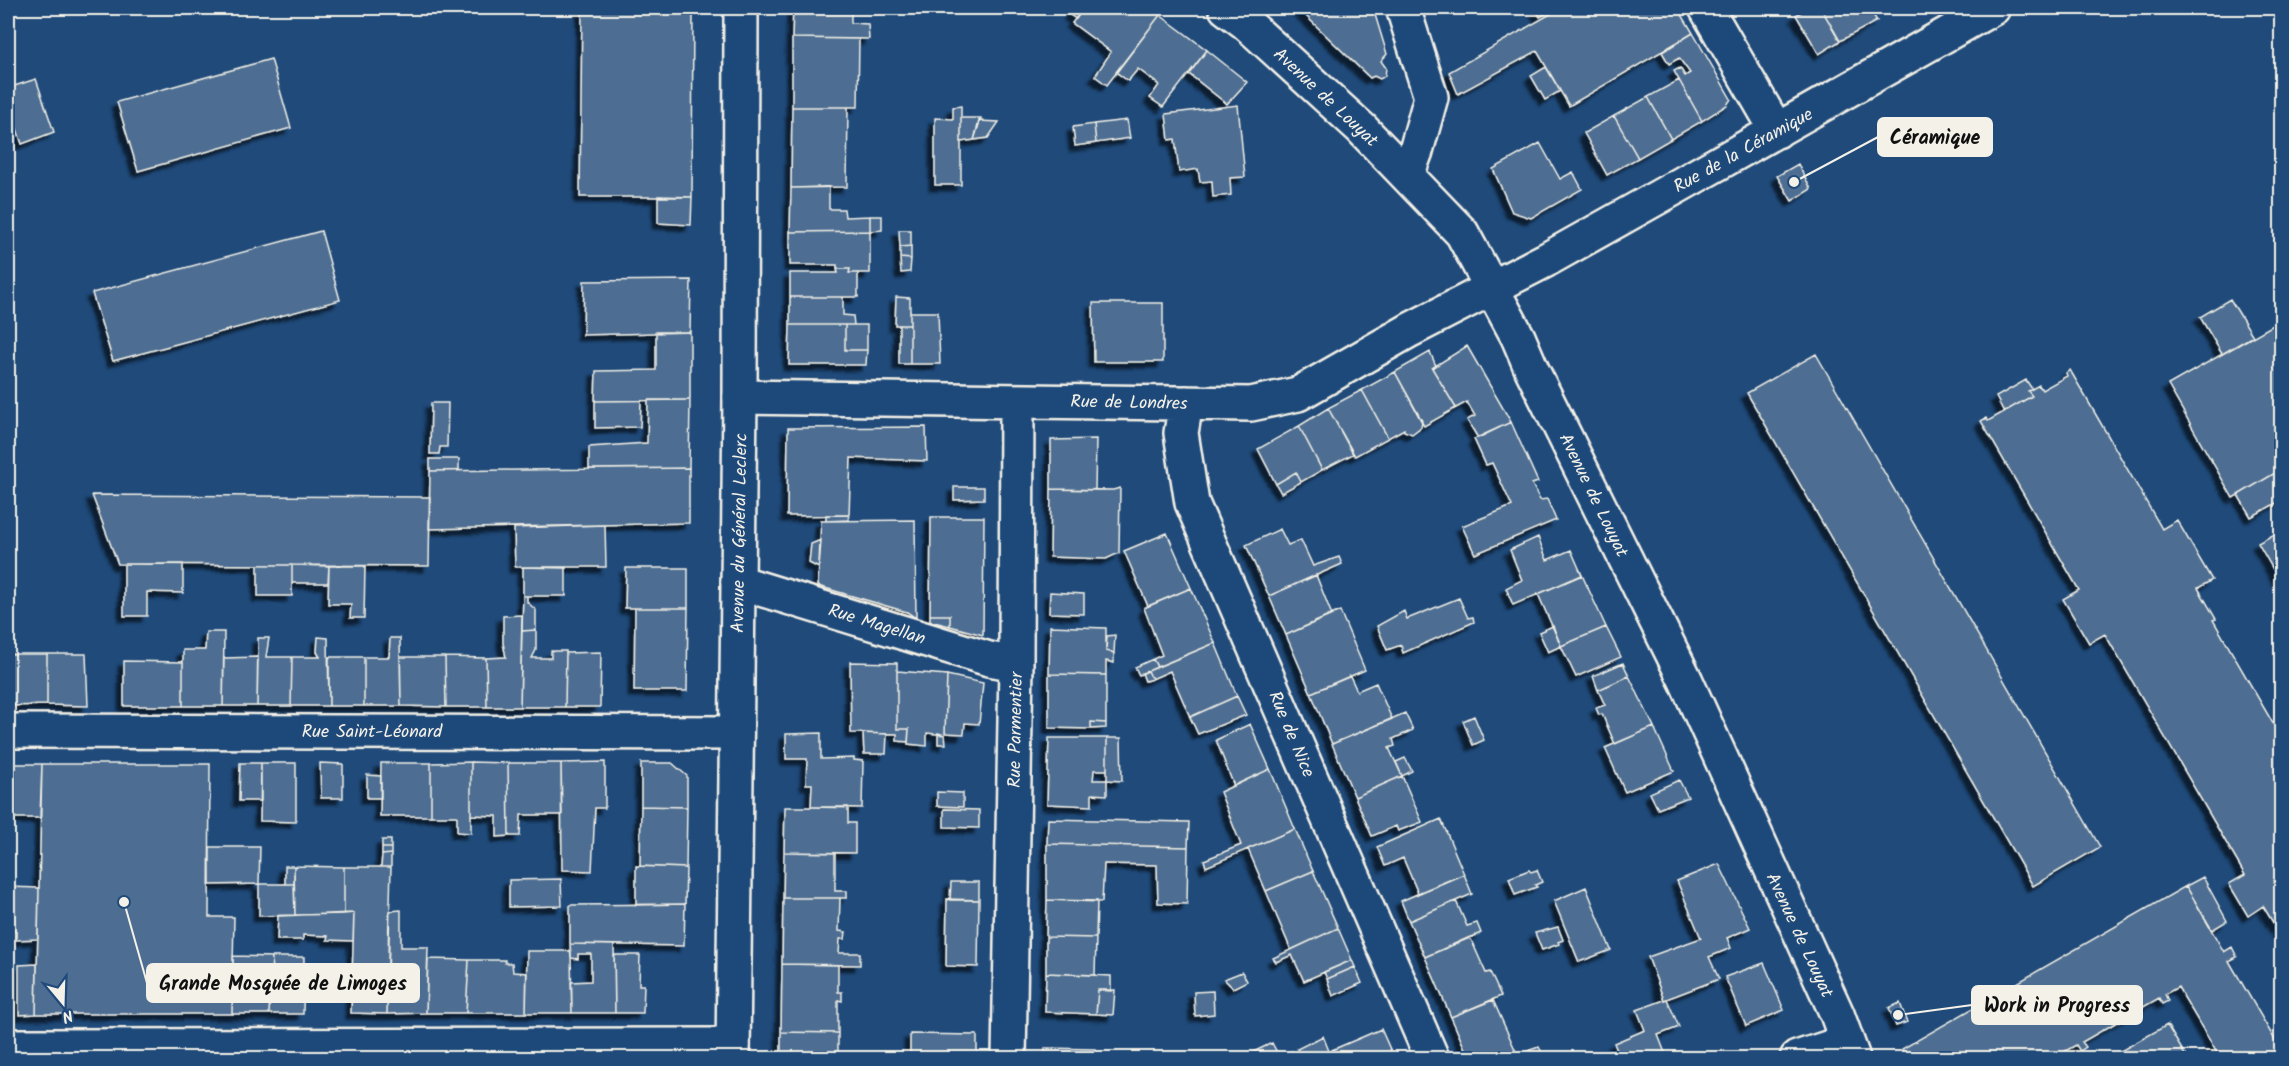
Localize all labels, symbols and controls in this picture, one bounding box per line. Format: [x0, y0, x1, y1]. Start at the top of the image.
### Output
street label: Avenue de Louyat [1266, 41, 1385, 155]
street label: Rue de la Céramique [1669, 101, 1819, 202]
callout: Céramique [1878, 118, 1992, 156]
text: Céramique [1890, 123, 1980, 155]
street label: Rue de Londres [1070, 388, 1188, 419]
street label: Avenue de Louyat [1550, 429, 1636, 564]
street label: Avenue du Général Leclerc [724, 433, 757, 633]
street label: Rue Magellan [824, 597, 929, 654]
street label: Rue Parmentier [1001, 671, 1032, 788]
street label: Rue de Nice [1259, 687, 1322, 782]
street label: Rue Saint-Léonard [302, 718, 443, 747]
street label: Avenue de Louyat [1757, 868, 1841, 1004]
callout: Grande Mosquée de Limoges [147, 964, 419, 1002]
text: Grande Mosquée de Limoges [159, 969, 407, 1001]
north arrow [33, 973, 93, 1033]
callout: Work in Progress [1972, 986, 2142, 1024]
text: Work in Progress [1984, 991, 2131, 1023]
text: N [59, 1002, 76, 1029]

